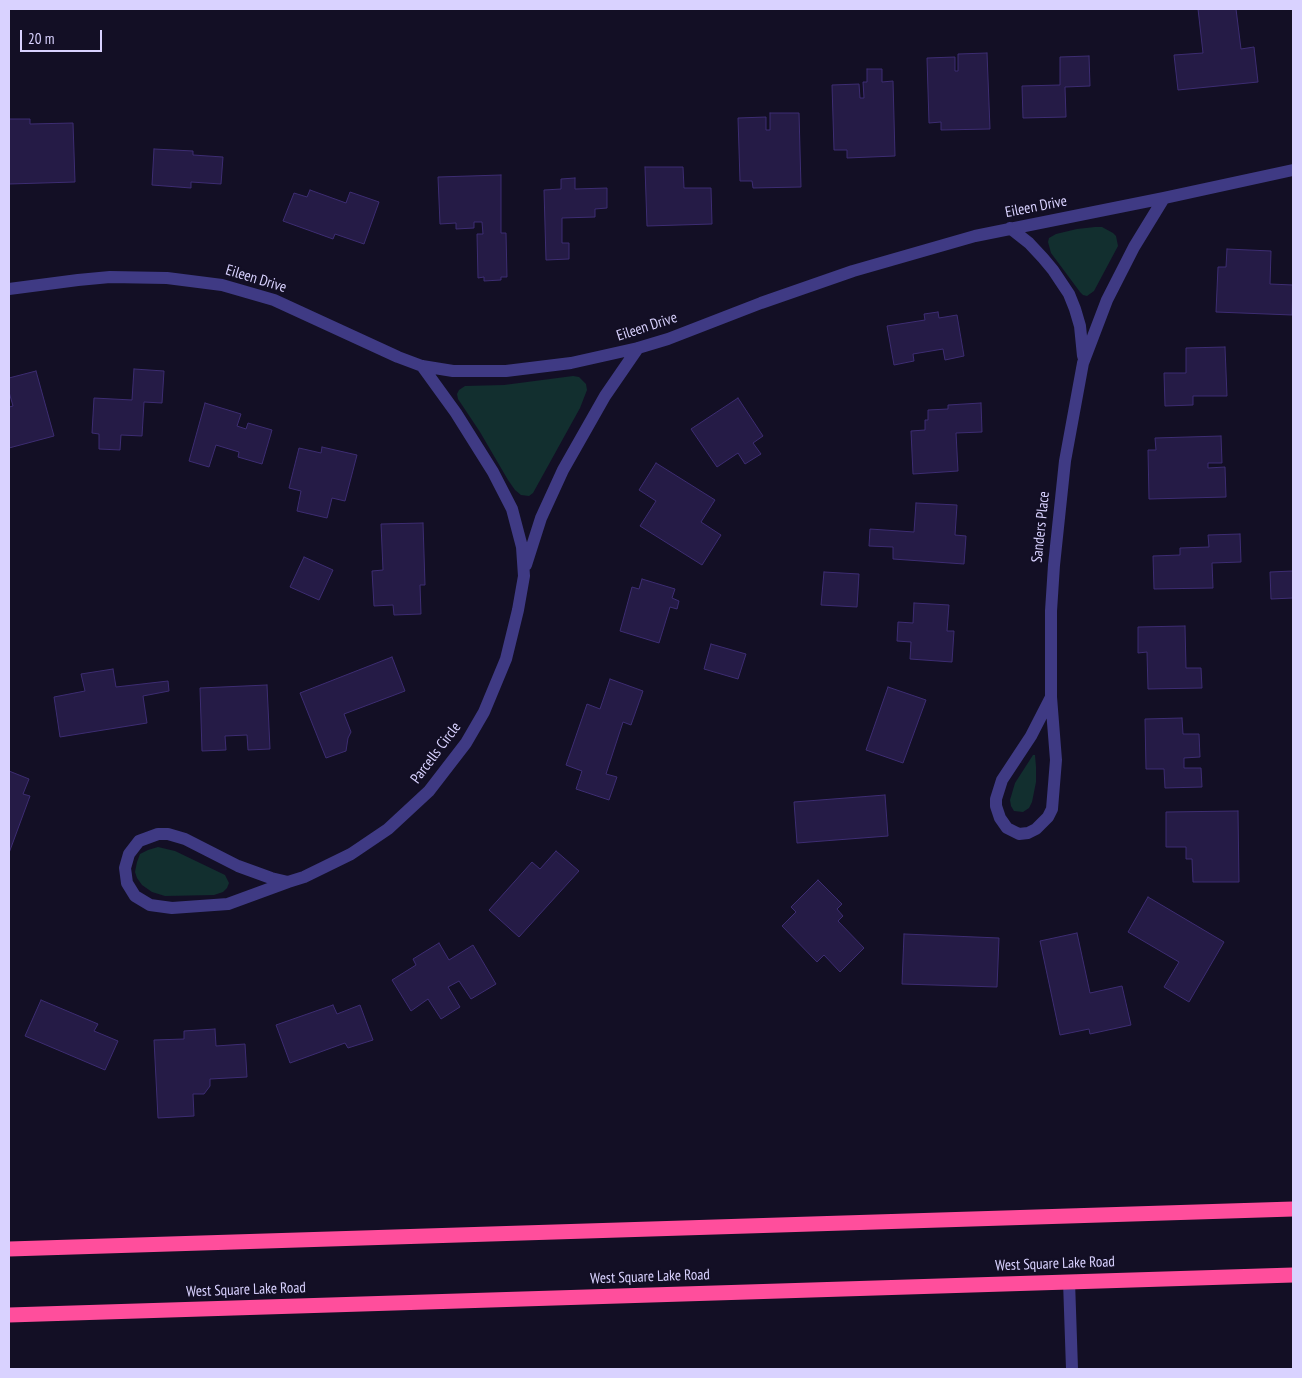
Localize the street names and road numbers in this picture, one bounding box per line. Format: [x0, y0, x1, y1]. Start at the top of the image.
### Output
street label: Eileen Drive [1004, 192, 1068, 222]
street label: Eileen Drive [223, 261, 289, 297]
street label: Eileen Drive [615, 309, 679, 345]
street label: Sanders Place [1028, 490, 1054, 564]
street label: Parcells Circle [407, 719, 465, 787]
street label: West Square Lake Road [995, 1253, 1115, 1275]
street label: West Square Lake Road [590, 1266, 710, 1288]
street label: West Square Lake Road [186, 1279, 306, 1301]

